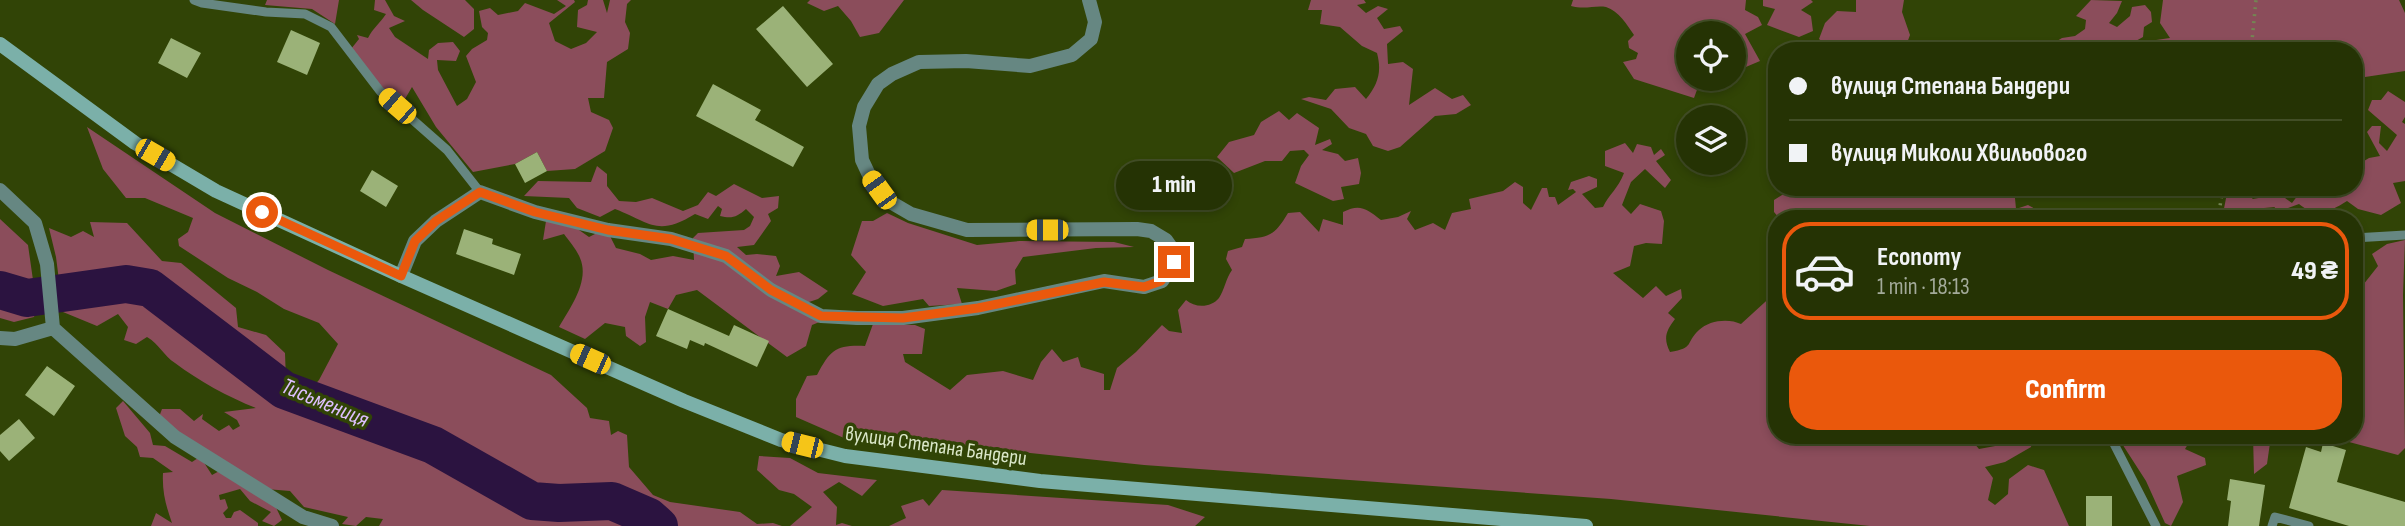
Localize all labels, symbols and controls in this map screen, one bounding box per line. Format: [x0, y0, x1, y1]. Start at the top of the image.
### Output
map controls [1676, 21, 1746, 175]
button: locate [1676, 21, 1746, 91]
text: вулиця Степана Бандери [1831, 71, 2070, 102]
car [375, 84, 420, 128]
button: layers [1676, 105, 1746, 175]
car [132, 135, 179, 175]
text: вулиця Миколи Хвильового [1831, 138, 2087, 169]
callout: 1 min [1116, 160, 1232, 210]
car [859, 167, 900, 213]
text: 1 min [1152, 171, 1196, 199]
route start [246, 196, 278, 228]
car [1027, 220, 1069, 241]
icon: car [1793, 240, 1856, 303]
text: Economy [1877, 242, 1961, 273]
route end [1158, 246, 1190, 278]
text: 49 ₴ [2291, 256, 2338, 287]
text: 1 min · 18:13 [1877, 273, 1970, 301]
car [567, 341, 614, 377]
button: Confirm [1789, 350, 2342, 430]
water label: Тисьмениця [277, 372, 373, 434]
street label: вулиця Степана Бандери [844, 421, 1028, 471]
car [780, 430, 825, 460]

